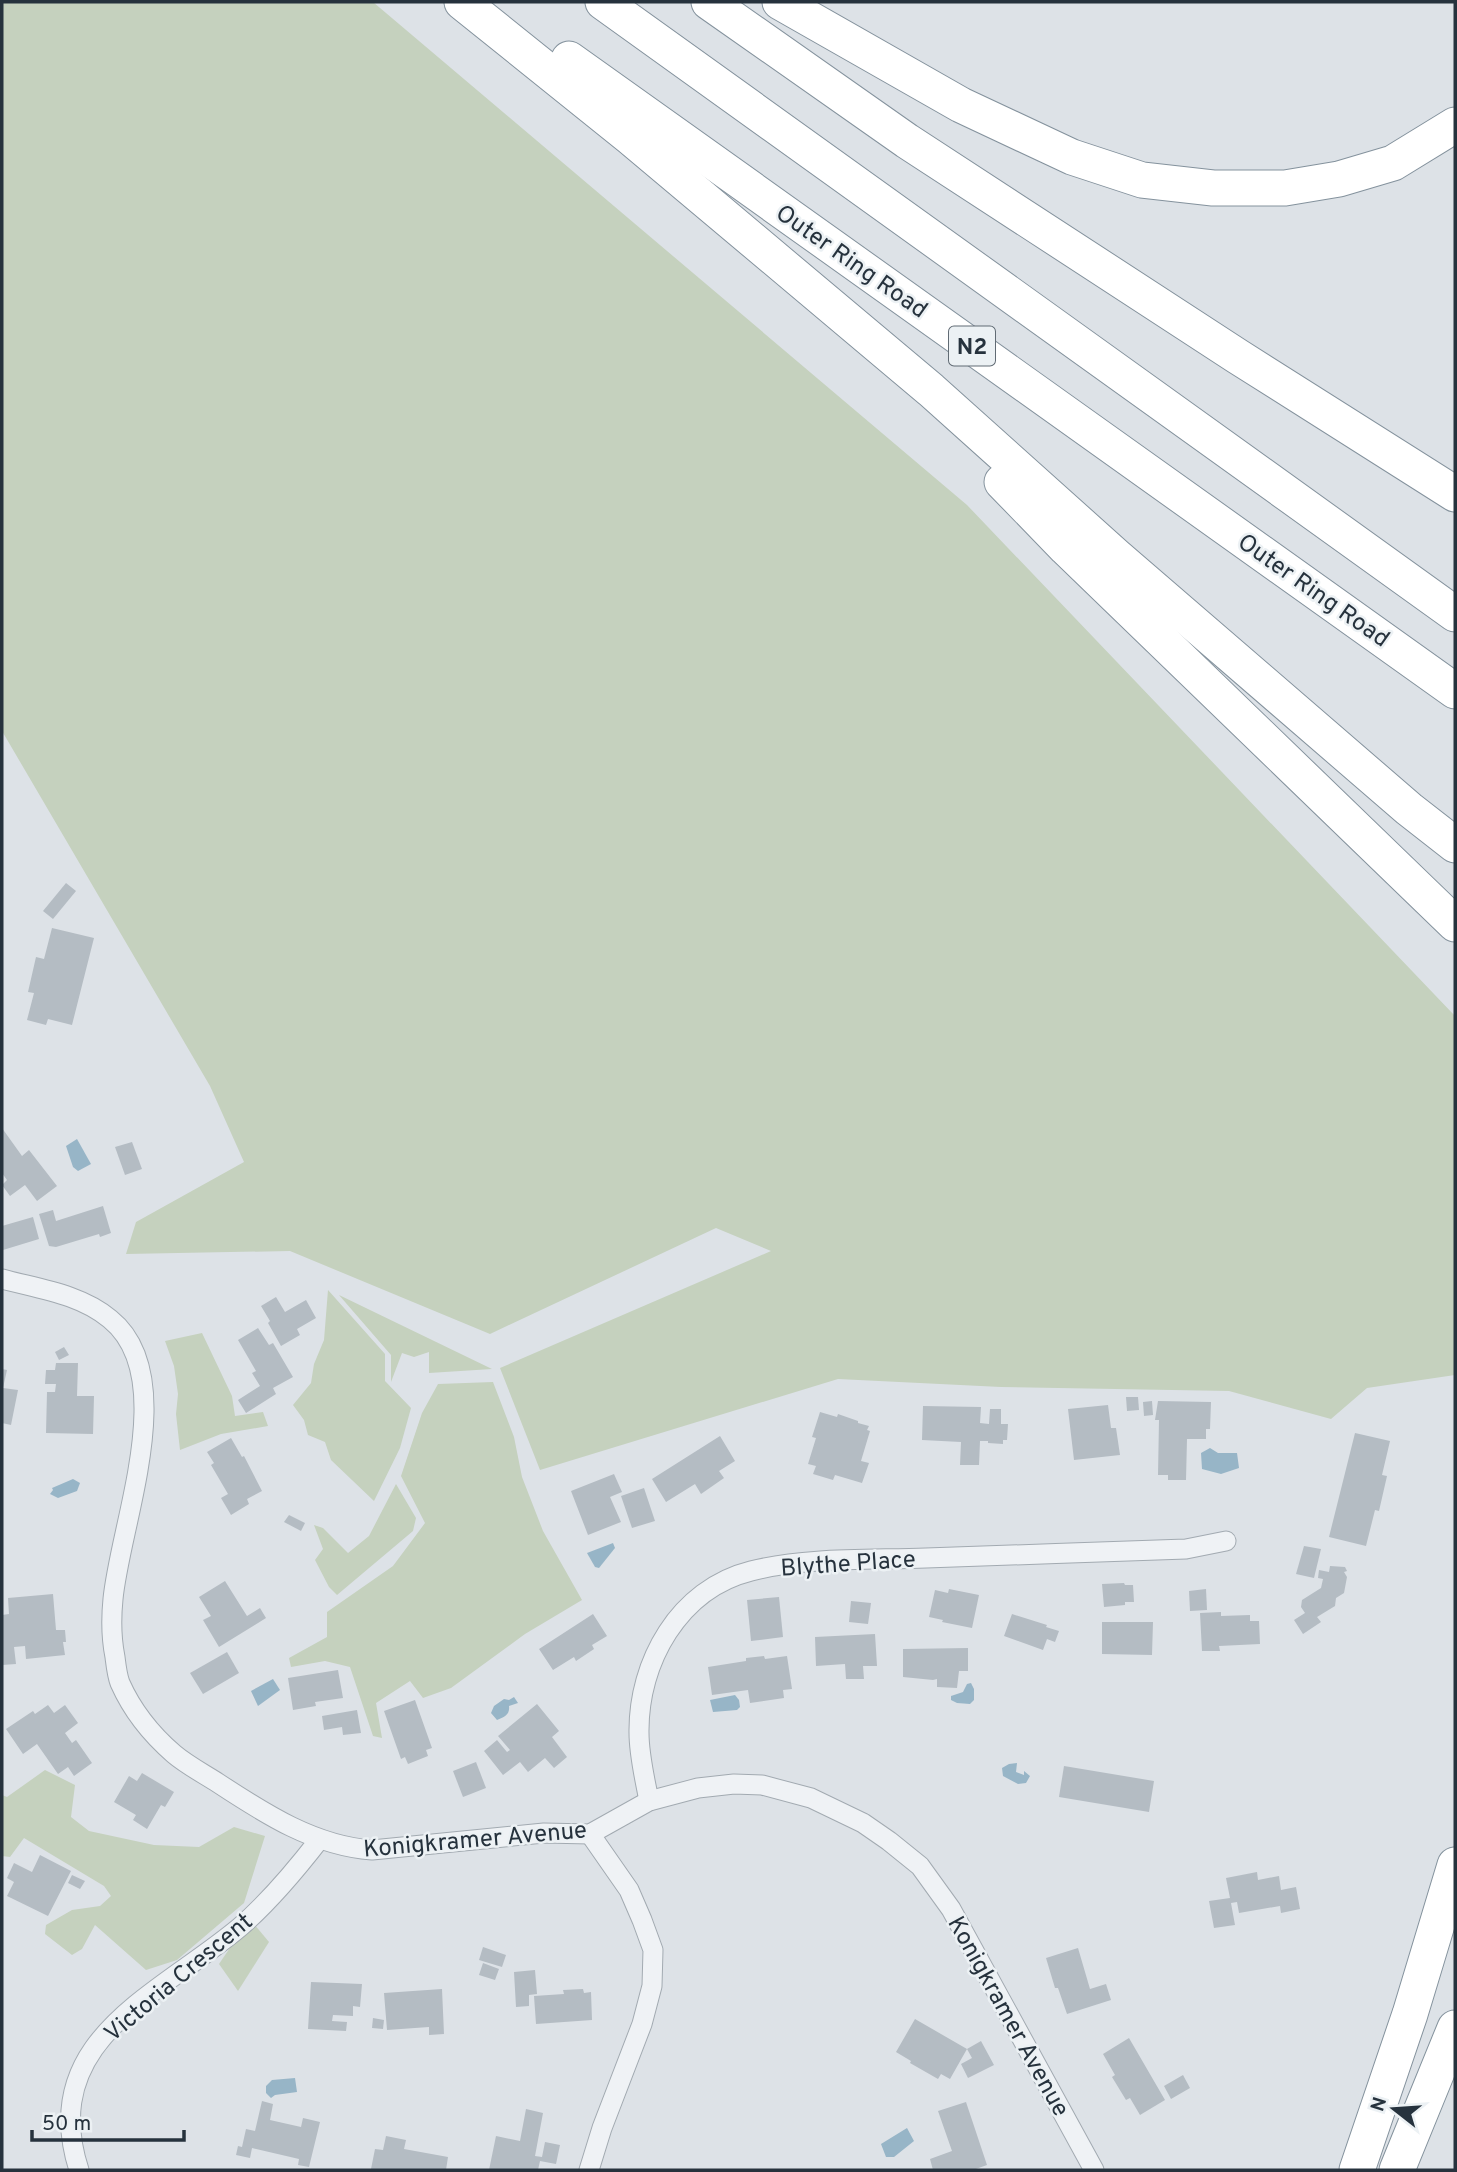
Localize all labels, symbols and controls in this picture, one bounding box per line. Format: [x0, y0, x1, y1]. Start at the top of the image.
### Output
street label: Outer Ring Road [769, 199, 933, 326]
road number: N2 [949, 326, 995, 366]
street label: Outer Ring Road [1231, 528, 1395, 655]
street label: Blythe Place [780, 1545, 917, 1585]
street label: Konigkramer Avenue [362, 1816, 588, 1866]
street label: Victoria Crescent [99, 1908, 260, 2049]
street label: Konigkramer Avenue [940, 1912, 1075, 2122]
north arrow [1359, 2074, 1429, 2144]
text: N [1366, 2095, 1393, 2115]
scale bar [32, 2098, 184, 2142]
text: 50 m [42, 2111, 91, 2138]

